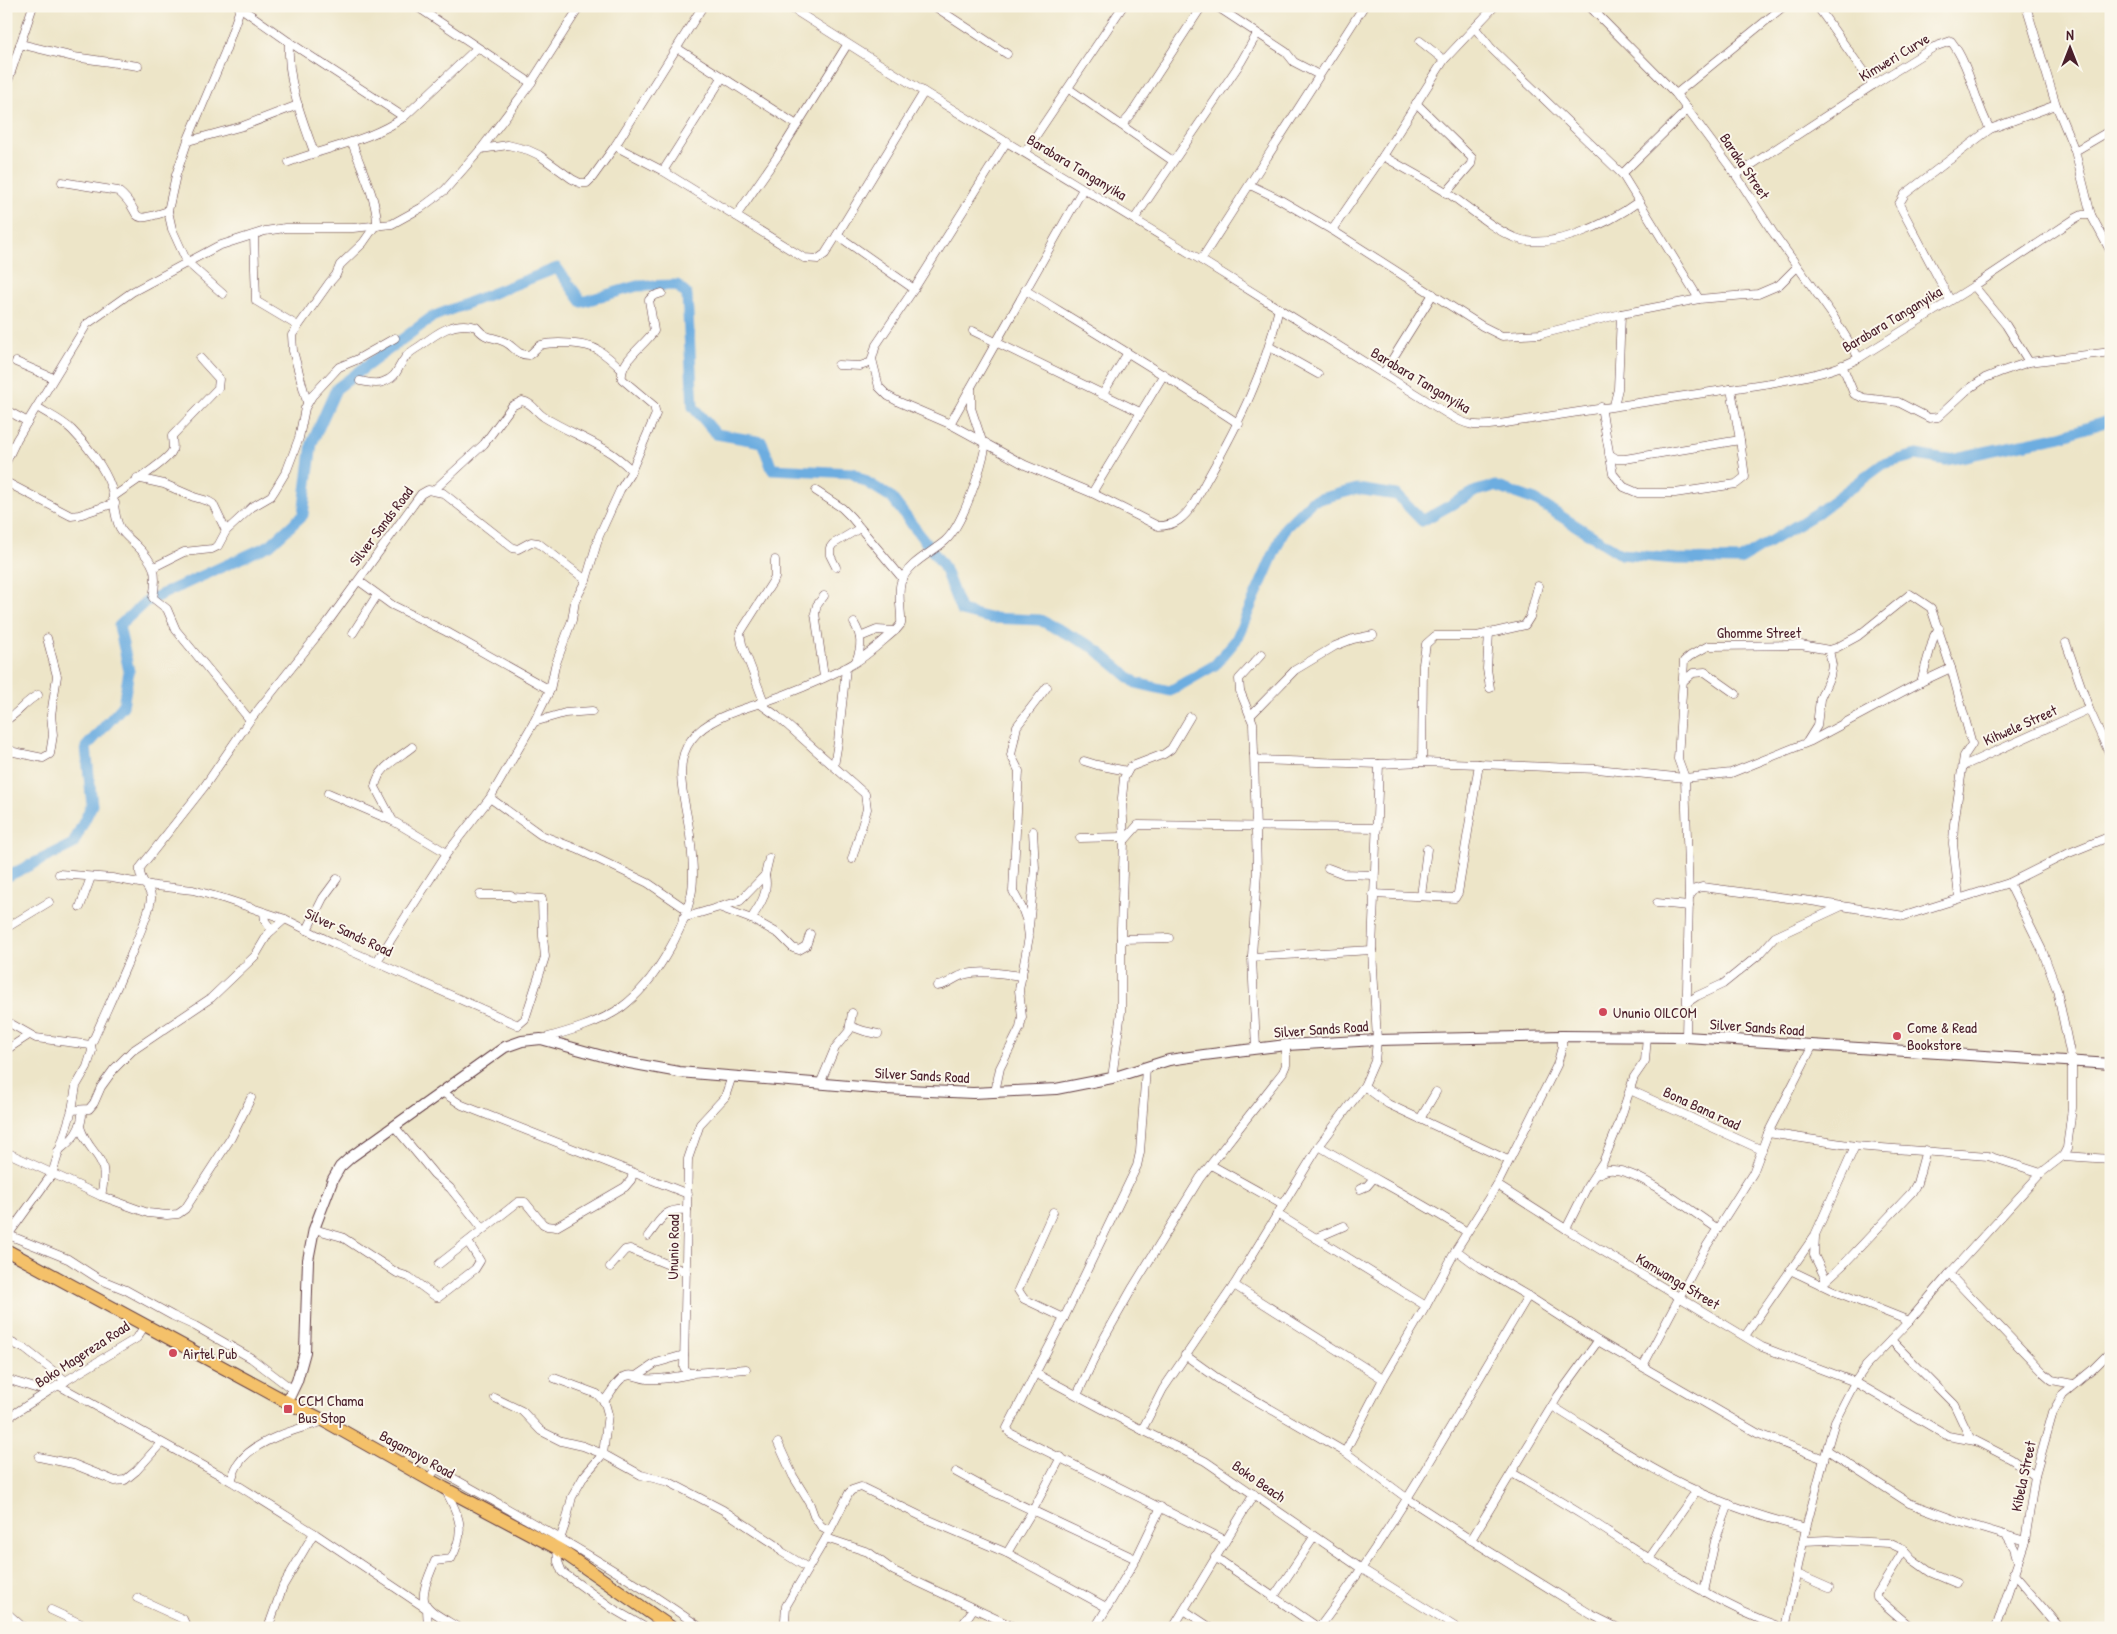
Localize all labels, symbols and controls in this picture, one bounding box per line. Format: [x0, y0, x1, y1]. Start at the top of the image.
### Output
north arrow [2044, 22, 2094, 72]
text: N [2066, 25, 2074, 44]
street label: Kimweri Curve [1855, 28, 1933, 86]
street label: Barabara Tanganyika [1023, 129, 1131, 205]
street label: Baraka Street [1715, 129, 1775, 204]
street label: Barabara Tanganyika [1838, 281, 1946, 357]
street label: Barabara Tanganyika [1367, 342, 1475, 418]
street label: Silver Sands Road [344, 482, 418, 570]
street label: Ghomme Street [1717, 622, 1802, 643]
street label: Kihwele Street [1980, 699, 2061, 751]
street label: Silver Sands Road [302, 902, 396, 962]
place label: Ununio OILCOM [1613, 1002, 1697, 1023]
marker: Ununio OILCOM [1597, 1006, 1609, 1018]
street label: Silver Sands Road [1709, 1013, 1805, 1041]
street label: Silver Sands Road [1273, 1015, 1369, 1043]
place label: Come & Read Bookstore [1907, 1017, 1977, 1055]
marker: Come & Read Bookstore [1891, 1030, 1903, 1042]
street label: Silver Sands Road [874, 1062, 970, 1088]
street label: Bona Bana road [1660, 1081, 1744, 1135]
street label: Ununio Road [662, 1214, 684, 1280]
street label: Kamwanga Street [1632, 1248, 1725, 1315]
street label: Boko Magereza Road [31, 1315, 134, 1392]
place label: Airtel Pub [183, 1343, 237, 1364]
marker: Airtel Pub [167, 1347, 179, 1359]
place label: CCM Chama Bus Stop [298, 1390, 363, 1428]
marker: CCM Chama Bus Stop [282, 1403, 294, 1415]
street label: Bagamoyo Road [376, 1425, 458, 1483]
street label: Kibela Street [2005, 1438, 2041, 1513]
street label: Boko Beach [1228, 1455, 1290, 1507]

